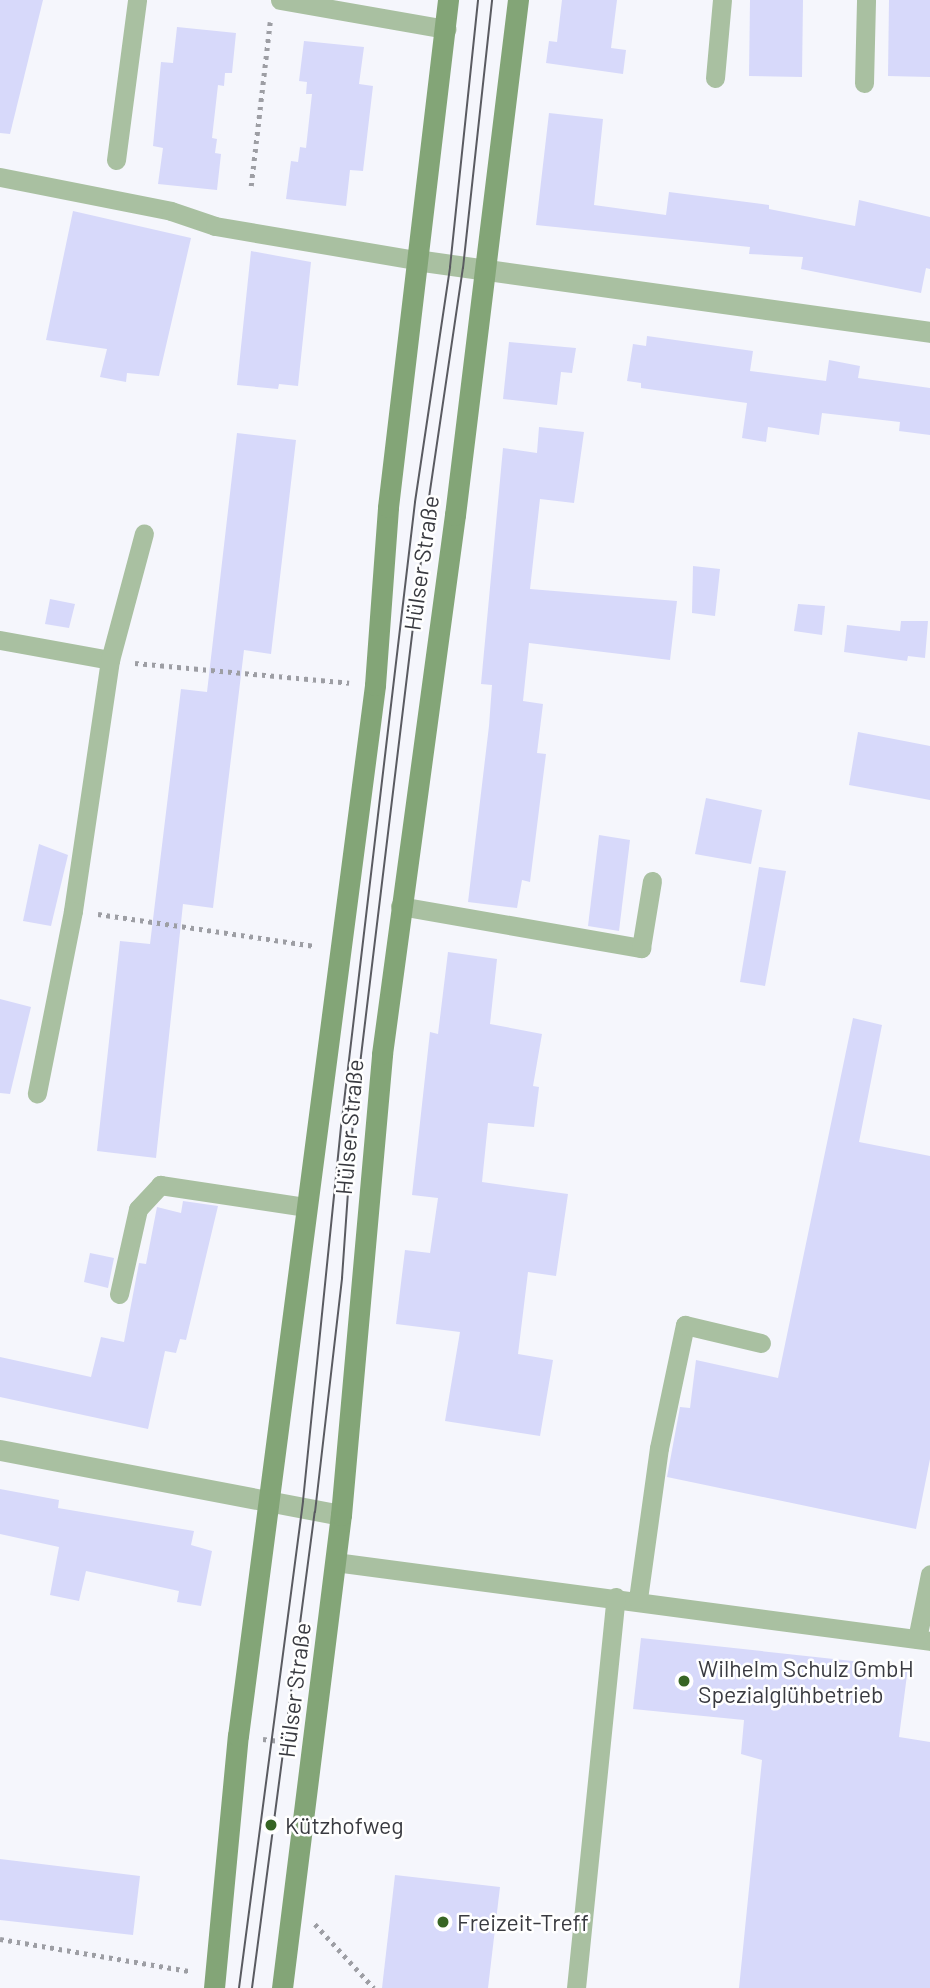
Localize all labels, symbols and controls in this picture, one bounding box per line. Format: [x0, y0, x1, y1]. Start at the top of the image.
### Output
street label: Hülser Straße [398, 494, 444, 632]
street label: Hülser Straße [329, 1058, 369, 1196]
street label: Hülser Straße [272, 1621, 316, 1759]
place label: Wilhelm Schulz GmbH Spezialglühbetrieb [698, 1654, 914, 1708]
marker: Wilhelm Schulz GmbH Spezialglühbetrieb [676, 1673, 692, 1689]
place label: Kützhofweg [285, 1811, 404, 1839]
marker: Kützhofweg [263, 1817, 279, 1833]
place label: Freizeit-Treff [457, 1908, 589, 1936]
marker: Freizeit-Treff [435, 1914, 451, 1930]

